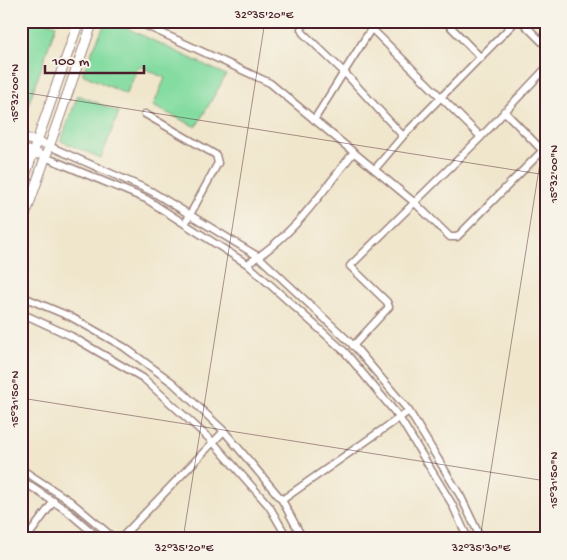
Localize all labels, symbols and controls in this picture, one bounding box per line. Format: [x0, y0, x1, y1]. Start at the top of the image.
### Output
text: 32°35'20"E [234, 9, 294, 23]
scale bar [45, 42, 144, 74]
text: 100 m [51, 53, 90, 71]
text: 15°32'00"N [9, 64, 23, 123]
text: 15°32'00"N [548, 145, 562, 204]
text: 15°31'50"N [9, 371, 23, 428]
text: 15°31'50"N [548, 452, 562, 509]
text: 32°35'20"E [154, 542, 214, 556]
text: 32°35'30"E [451, 542, 511, 556]

